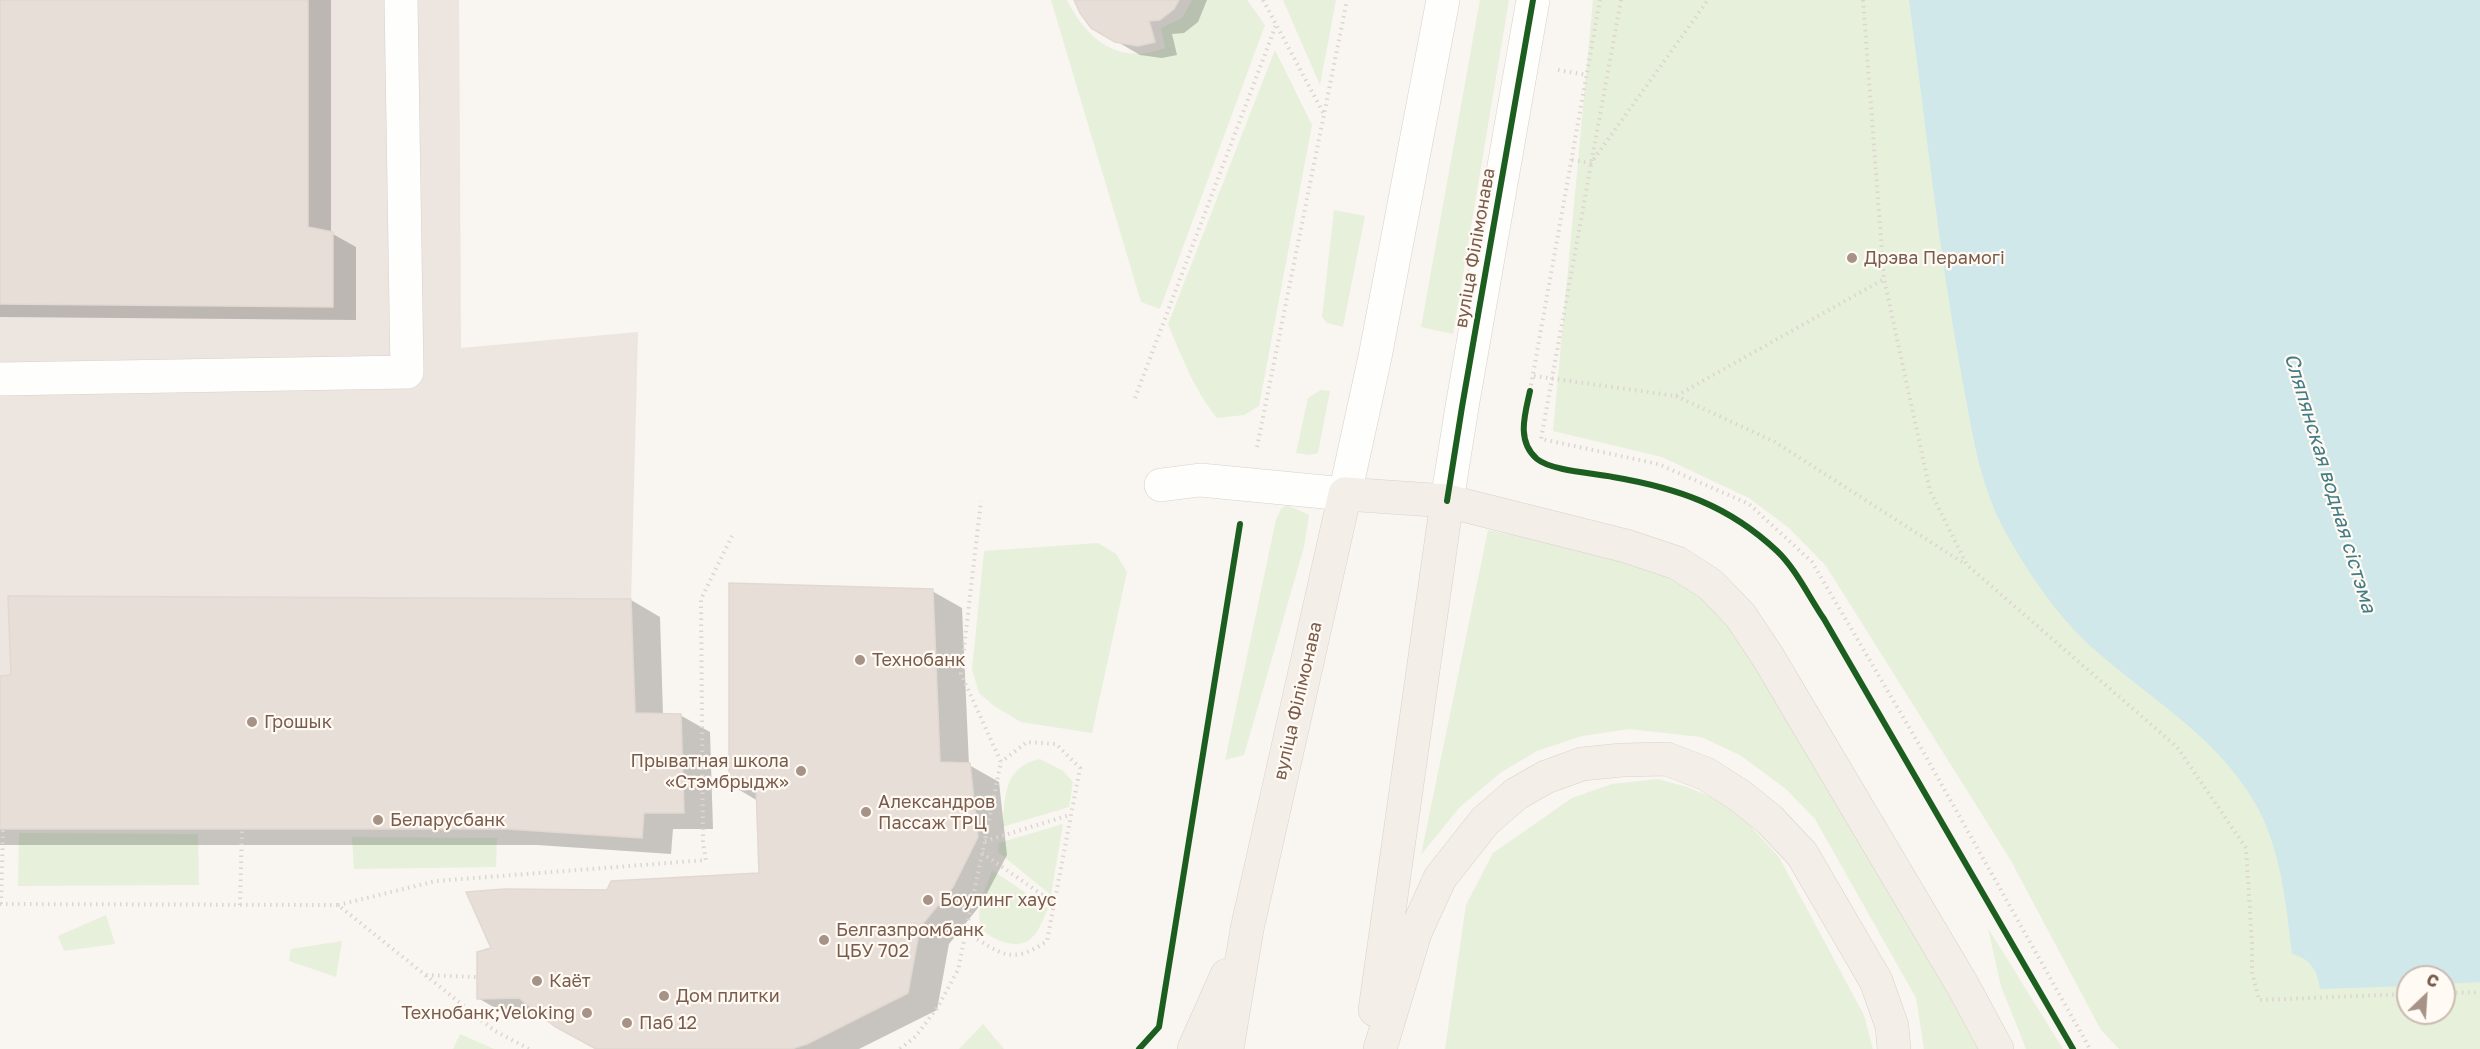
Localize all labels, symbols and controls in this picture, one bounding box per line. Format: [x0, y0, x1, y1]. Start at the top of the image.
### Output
street label: вуліца Філімонава [1450, 166, 1500, 330]
place label: Дрэва Перамогі [1864, 247, 2005, 269]
marker: Дрэва Перамогі [1845, 251, 1859, 265]
water label: Сляпянская водная сістэма [2279, 350, 2381, 616]
street label: вуліца Філімонава [1269, 620, 1327, 782]
place label: Технобанк [872, 649, 966, 671]
marker: Технобанк [853, 653, 867, 667]
place label: Грошык [264, 711, 332, 733]
marker: Грошык [245, 715, 259, 729]
place label: Прыватная школа «Стэмбрыдж» [631, 750, 789, 792]
marker: Прыватная школа «Стэмбрыдж» [794, 764, 808, 778]
place label: Александров Пассаж ТРЦ [878, 791, 995, 834]
marker: Александров Пассаж ТРЦ [859, 805, 873, 819]
place label: Беларусбанк [390, 809, 505, 831]
marker: Беларусбанк [371, 813, 385, 827]
place label: Боулинг хаус [940, 889, 1056, 911]
marker: Боулинг хаус [921, 893, 935, 907]
place label: Белгазпромбанк ЦБУ 702 [836, 919, 984, 962]
marker: Белгазпромбанк ЦБУ 702 [817, 933, 831, 947]
north arrow [2396, 965, 2456, 1025]
text: С [2423, 969, 2442, 992]
place label: Каёт [549, 970, 591, 992]
marker: Каёт [530, 974, 544, 988]
place label: Дом плитки [676, 985, 780, 1007]
marker: Дом плитки [657, 989, 671, 1003]
place label: Технобанк;Veloking [401, 1002, 575, 1024]
marker: Технобанк;Veloking [580, 1006, 594, 1020]
place label: Паб 12 [639, 1012, 697, 1034]
marker: Паб 12 [620, 1016, 634, 1030]

